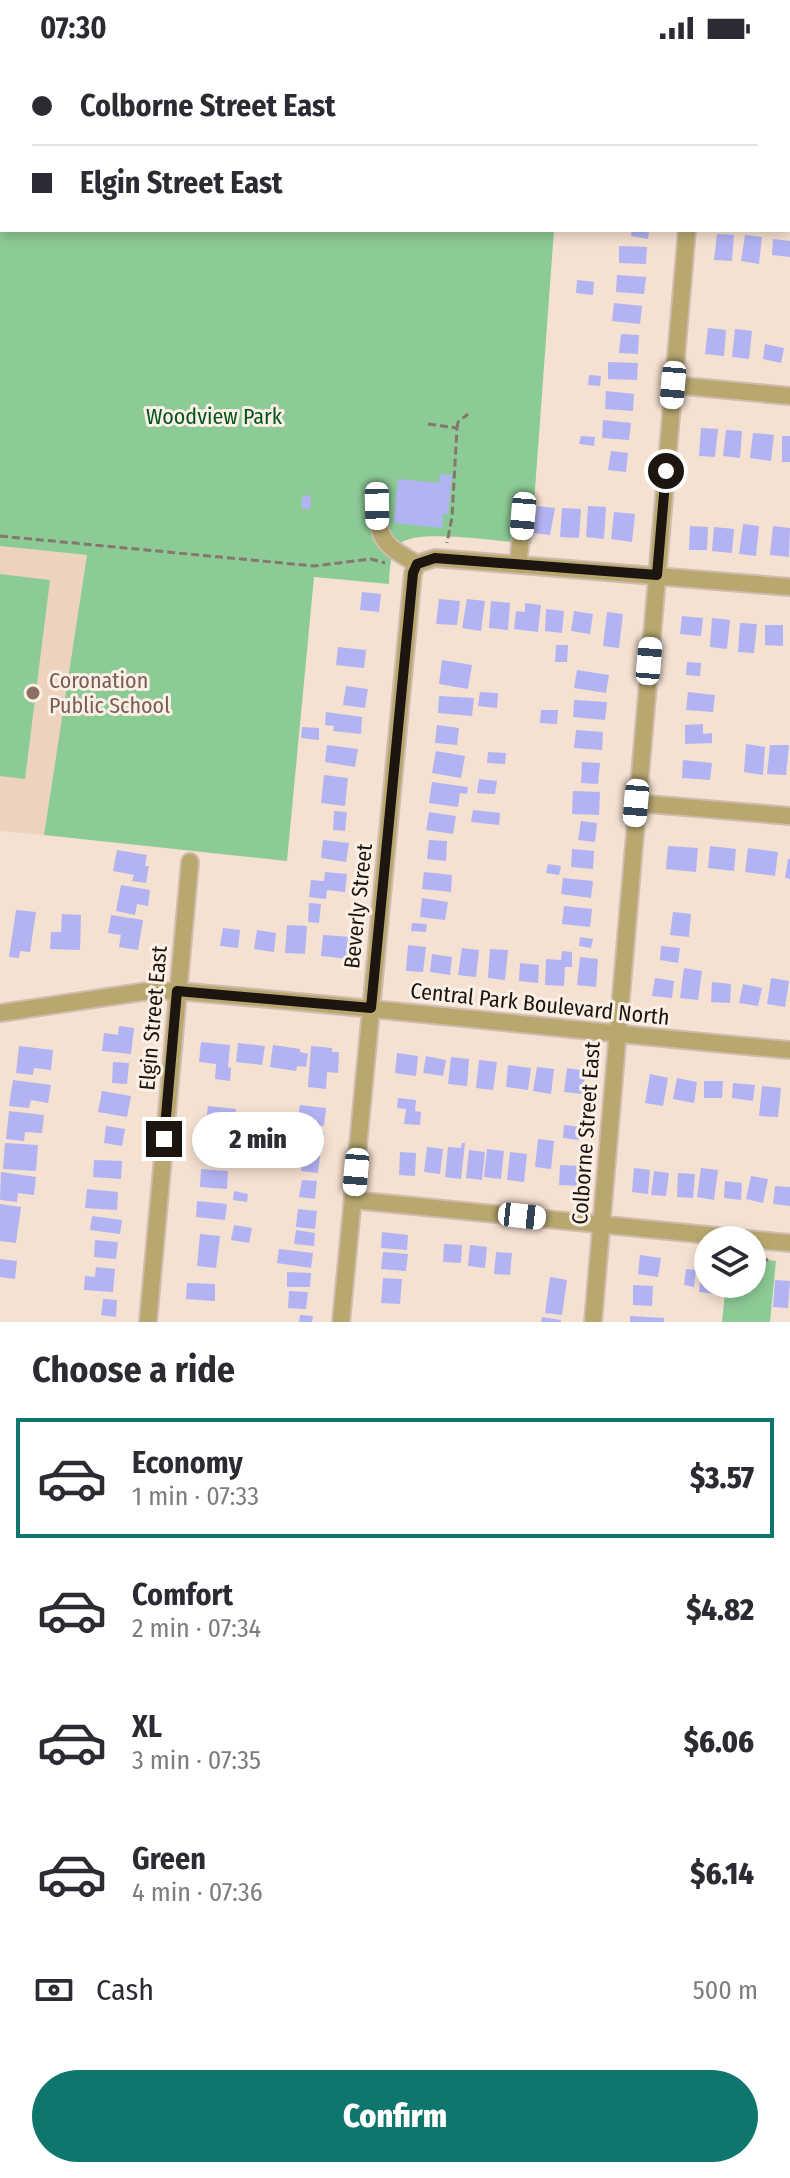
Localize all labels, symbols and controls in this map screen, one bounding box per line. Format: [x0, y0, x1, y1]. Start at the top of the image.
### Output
text: 07:30 [40, 10, 107, 46]
text: Colborne Street East [80, 88, 336, 124]
text: Elgin Street East [80, 165, 283, 201]
car [659, 360, 687, 410]
park label: Woodview Park [146, 403, 283, 430]
route start [648, 453, 684, 489]
car [365, 482, 389, 530]
car [509, 491, 537, 541]
car [635, 636, 663, 686]
place label: Coronation Public School [49, 667, 170, 719]
marker: Coronation Public School [24, 684, 42, 702]
car [622, 778, 650, 828]
street label: Beverly Street [338, 841, 378, 970]
street label: Elgin Street East [133, 944, 173, 1091]
street label: Central Park Boulevard North [409, 977, 671, 1031]
street label: Colborne Street East [566, 1040, 606, 1225]
callout: 2 min [192, 1111, 324, 1167]
route end [146, 1121, 182, 1157]
text: 2 min [229, 1124, 287, 1155]
car [342, 1147, 370, 1197]
car [497, 1202, 547, 1230]
map controls [694, 1226, 766, 1298]
button: layers [694, 1226, 766, 1298]
text: Choose a ride [32, 1348, 235, 1392]
icon: car [36, 1442, 108, 1514]
text: Economy [132, 1445, 243, 1481]
text: $3.57 [690, 1460, 754, 1496]
text: 1 min · 07:33 [132, 1481, 259, 1512]
icon: car [36, 1574, 108, 1646]
text: Comfort [132, 1577, 233, 1613]
text: $4.82 [686, 1592, 754, 1628]
text: 2 min · 07:34 [132, 1613, 261, 1644]
icon: car [36, 1706, 108, 1778]
text: XL [132, 1709, 162, 1745]
text: $6.06 [684, 1724, 754, 1760]
text: 3 min · 07:35 [132, 1745, 261, 1776]
icon: car [36, 1838, 108, 1910]
text: Green [132, 1841, 206, 1877]
text: $6.14 [690, 1856, 754, 1892]
text: 4 min · 07:36 [132, 1877, 263, 1908]
icon: cash [32, 1968, 76, 2012]
text: Cash [96, 1972, 154, 2008]
text: 500 m [693, 1975, 758, 2006]
button: Confirm [32, 2070, 758, 2162]

